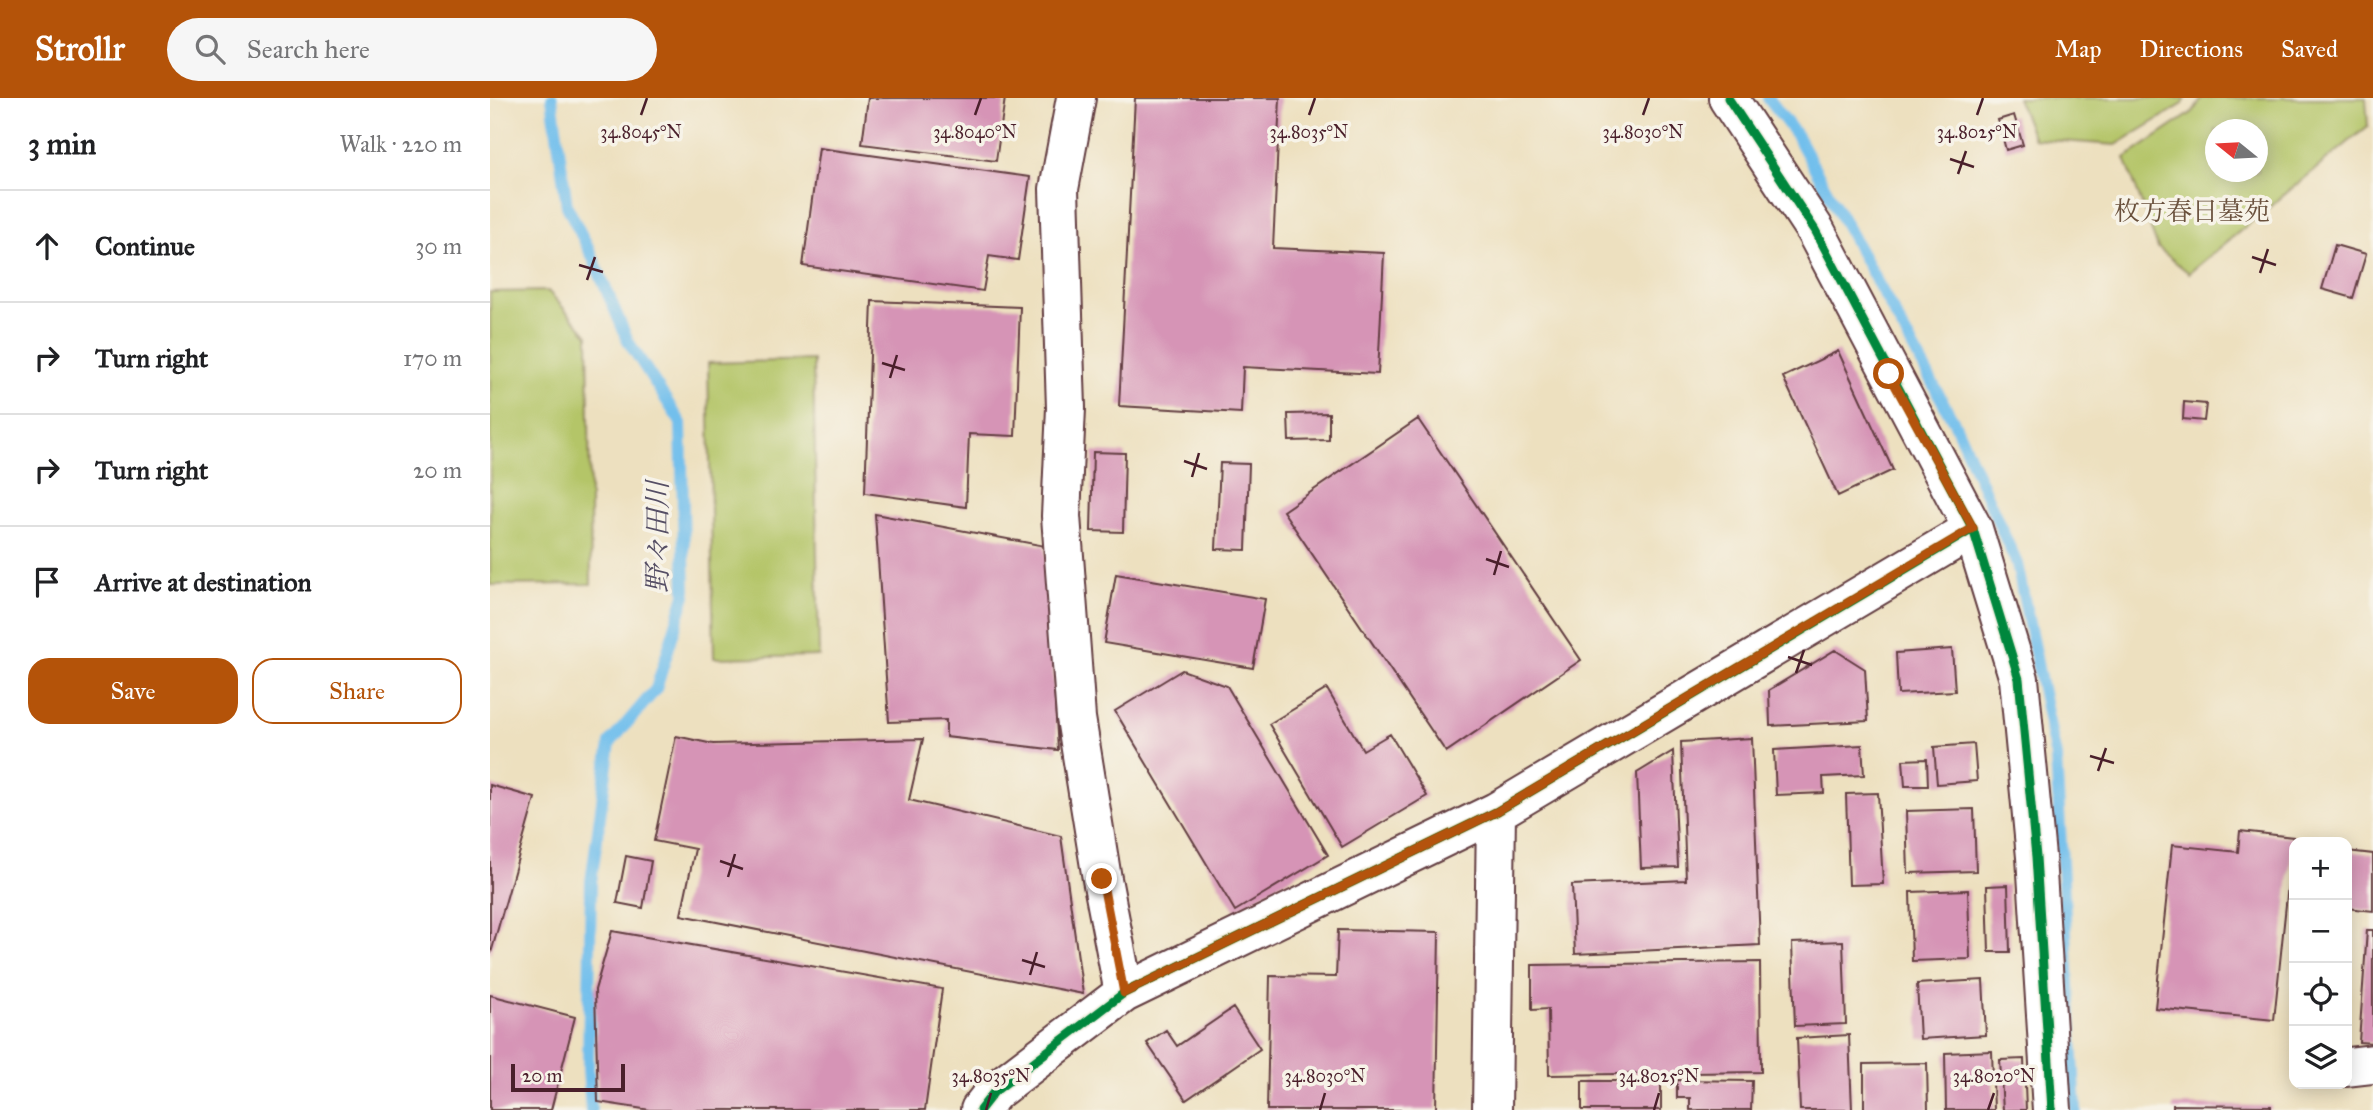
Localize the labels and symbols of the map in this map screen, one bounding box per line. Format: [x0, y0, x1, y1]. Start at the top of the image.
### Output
north arrow [2205, 119, 2268, 182]
text: 34.8045°N [600, 121, 682, 143]
text: 34.8040°N [933, 121, 1017, 143]
text: 34.8035°N [1270, 121, 1348, 143]
text: 34.8030°N [1603, 121, 1683, 143]
text: 34.8025°N [1937, 121, 2017, 143]
park label: 枚方春日墓苑 [2114, 195, 2270, 227]
route start [1873, 358, 1904, 389]
water label: 野々田川 [640, 478, 675, 593]
route end [1086, 863, 1117, 894]
scale bar [511, 1061, 625, 1093]
text: 34.8035°N [952, 1065, 1030, 1087]
text: 34.8030°N [1285, 1065, 1365, 1087]
text: 34.8025°N [1619, 1065, 1699, 1087]
text: 34.8020°N [1953, 1065, 2035, 1087]

